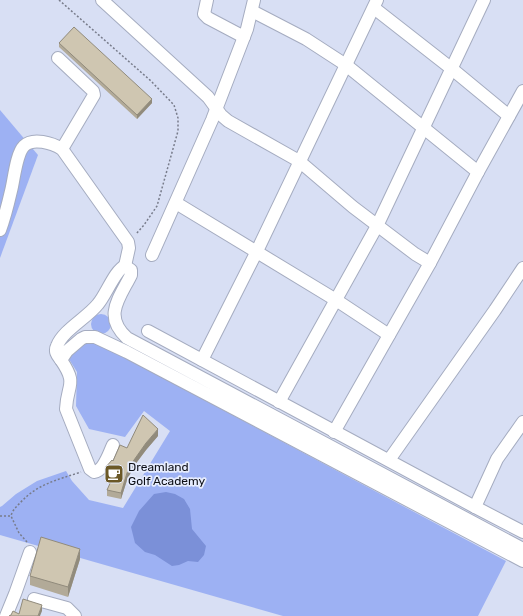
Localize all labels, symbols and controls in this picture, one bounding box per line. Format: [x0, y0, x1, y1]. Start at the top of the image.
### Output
place label: Dreamland Golf Academy [128, 460, 206, 488]
cafe icon: Dreamland Golf Academy [103, 463, 125, 485]

